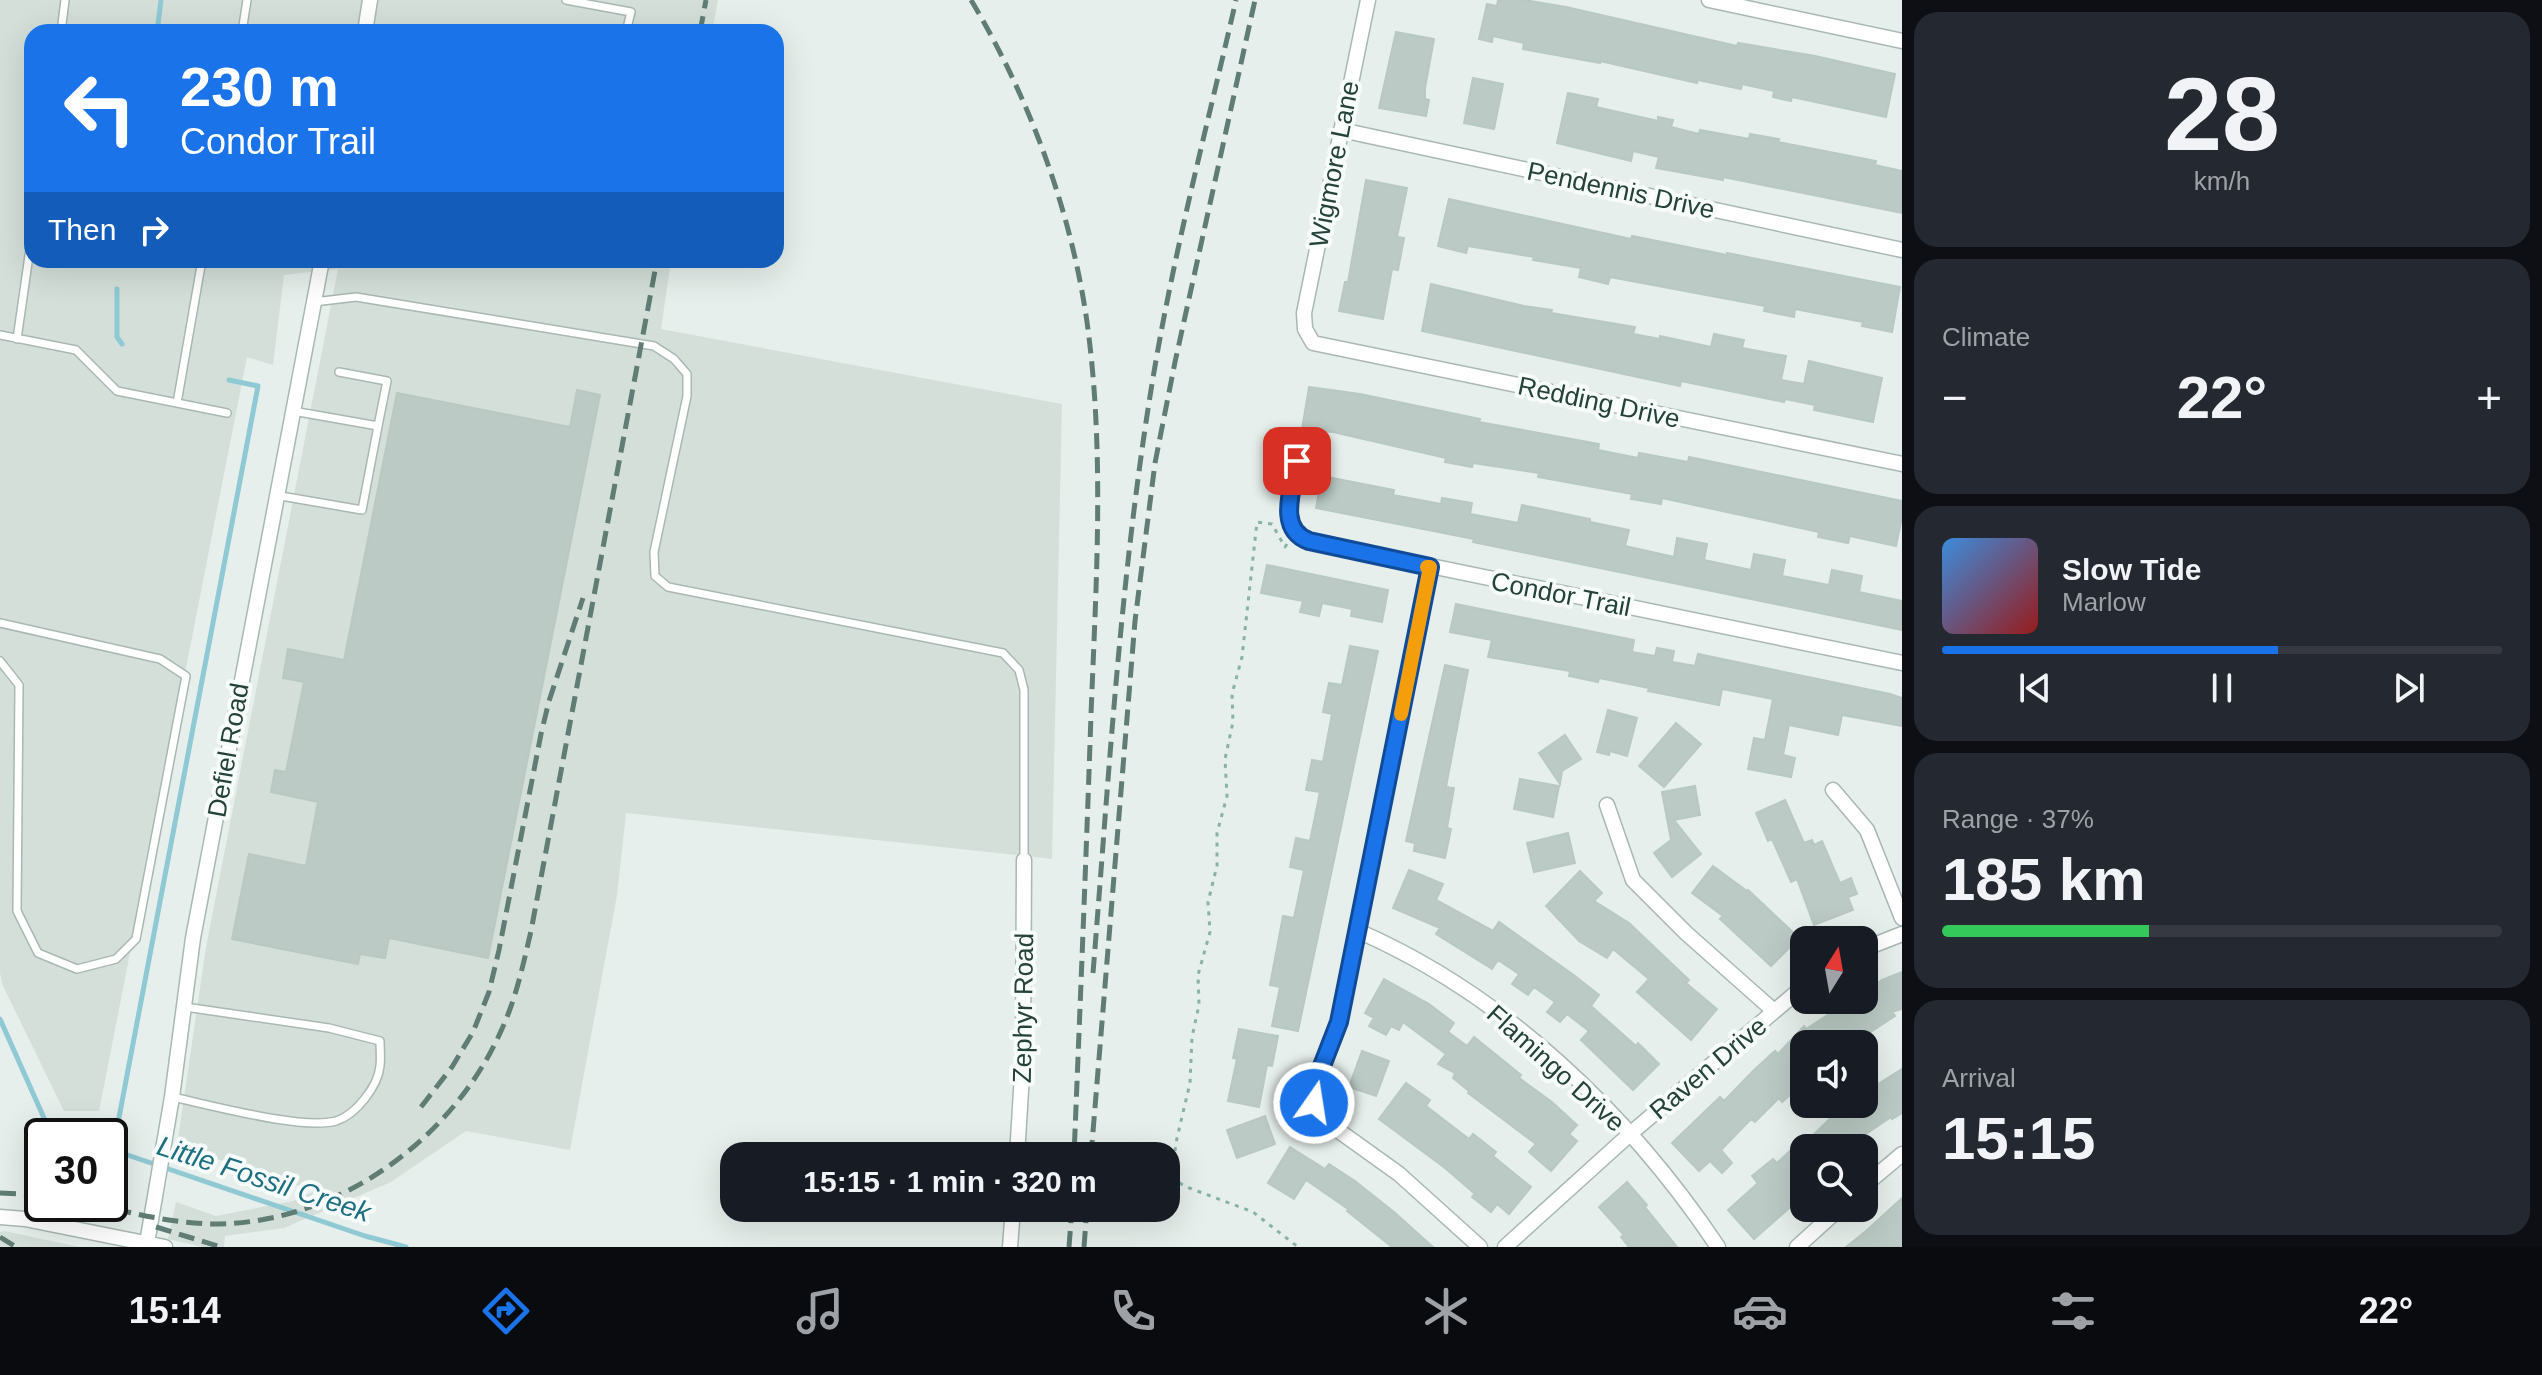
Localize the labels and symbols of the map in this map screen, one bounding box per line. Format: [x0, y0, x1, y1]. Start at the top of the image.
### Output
street label: Wigmore Lane [1303, 78, 1365, 250]
street label: Pendennis Drive [1525, 155, 1717, 225]
street label: Redding Drive [1515, 370, 1683, 434]
pin [1263, 427, 1331, 495]
street label: Condor Trail [1489, 566, 1633, 622]
street label: Defiel Road [201, 680, 255, 820]
north arrow [1790, 926, 1878, 1014]
street label: Zephyr Road [1007, 933, 1039, 1083]
street label: Flamingo Drive [1481, 998, 1631, 1138]
street label: Raven Drive [1644, 1011, 1772, 1125]
position arrow [1272, 1061, 1356, 1145]
speed limit sign: 30 [24, 1118, 128, 1222]
water label: Little Fossil Creek [153, 1130, 376, 1229]

